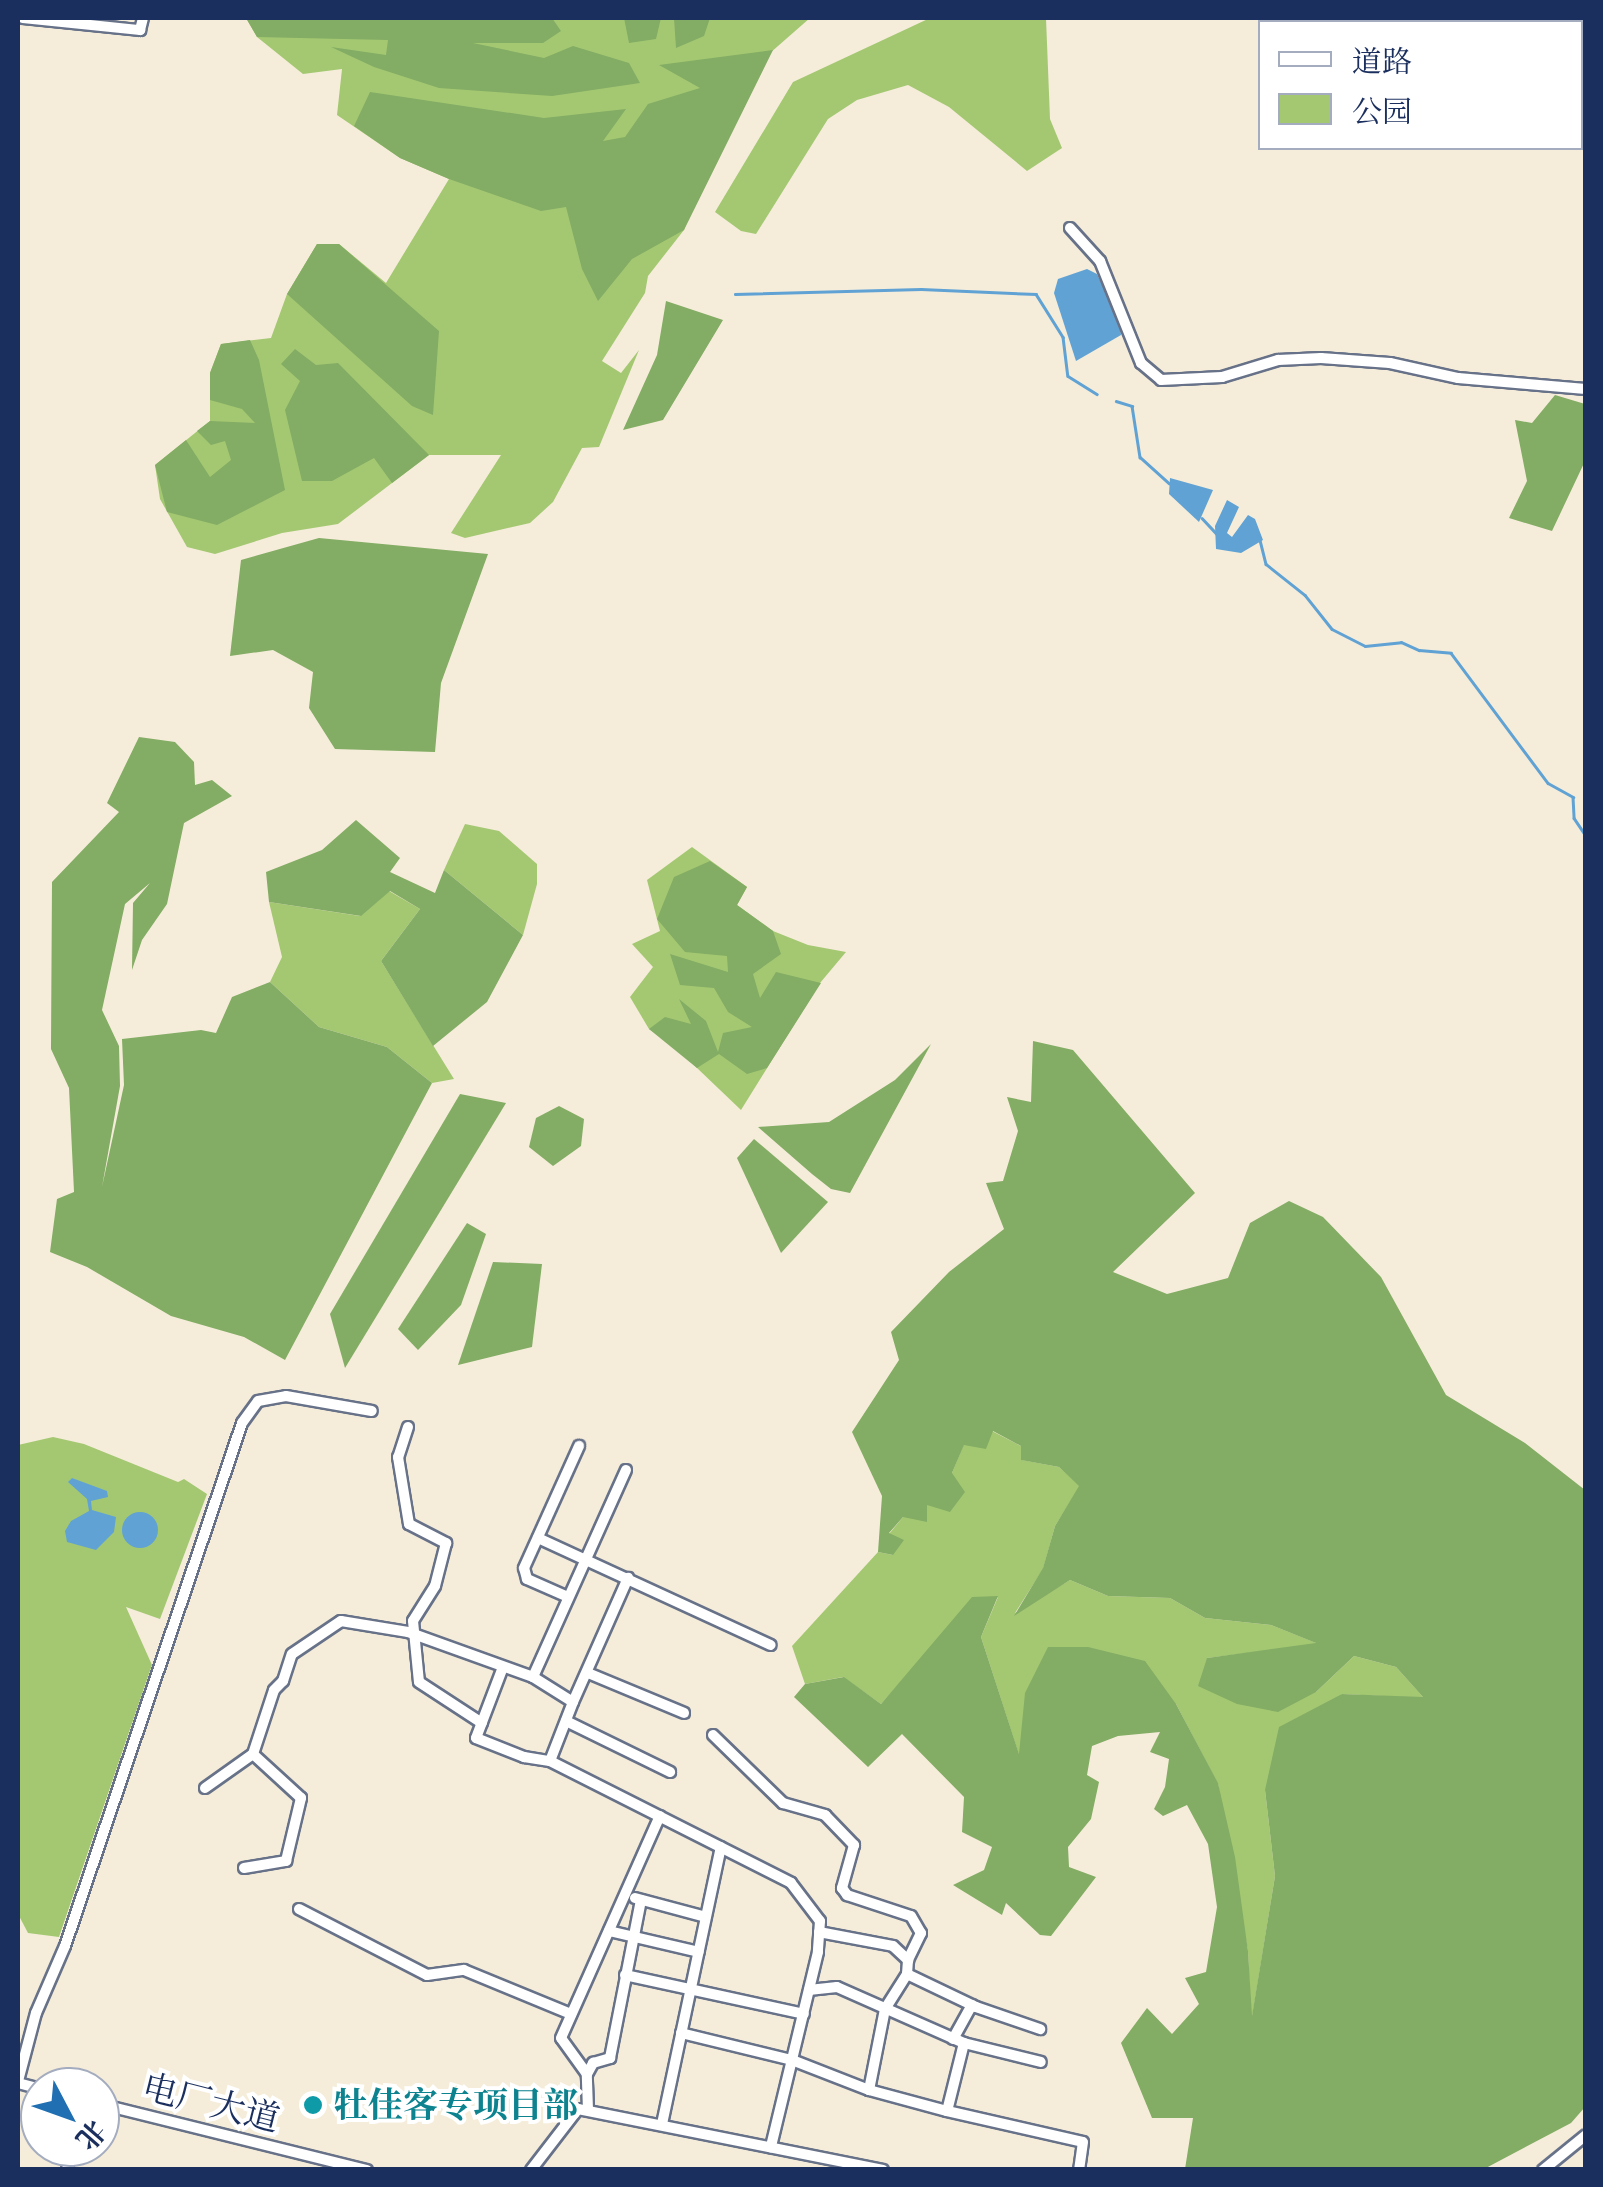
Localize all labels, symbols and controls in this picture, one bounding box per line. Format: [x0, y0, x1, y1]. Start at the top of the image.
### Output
legend [1258, 20, 1583, 150]
text: 道路 [1352, 43, 1412, 80]
text: 公园 [1352, 93, 1412, 130]
street label: 电厂大道 [138, 2066, 284, 2140]
north arrow [20, 2067, 120, 2167]
place label: 牡佳客专项目部 [333, 2084, 578, 2126]
marker: 牡佳客专项目部 [302, 2094, 324, 2116]
text: 北 [69, 2114, 113, 2157]

